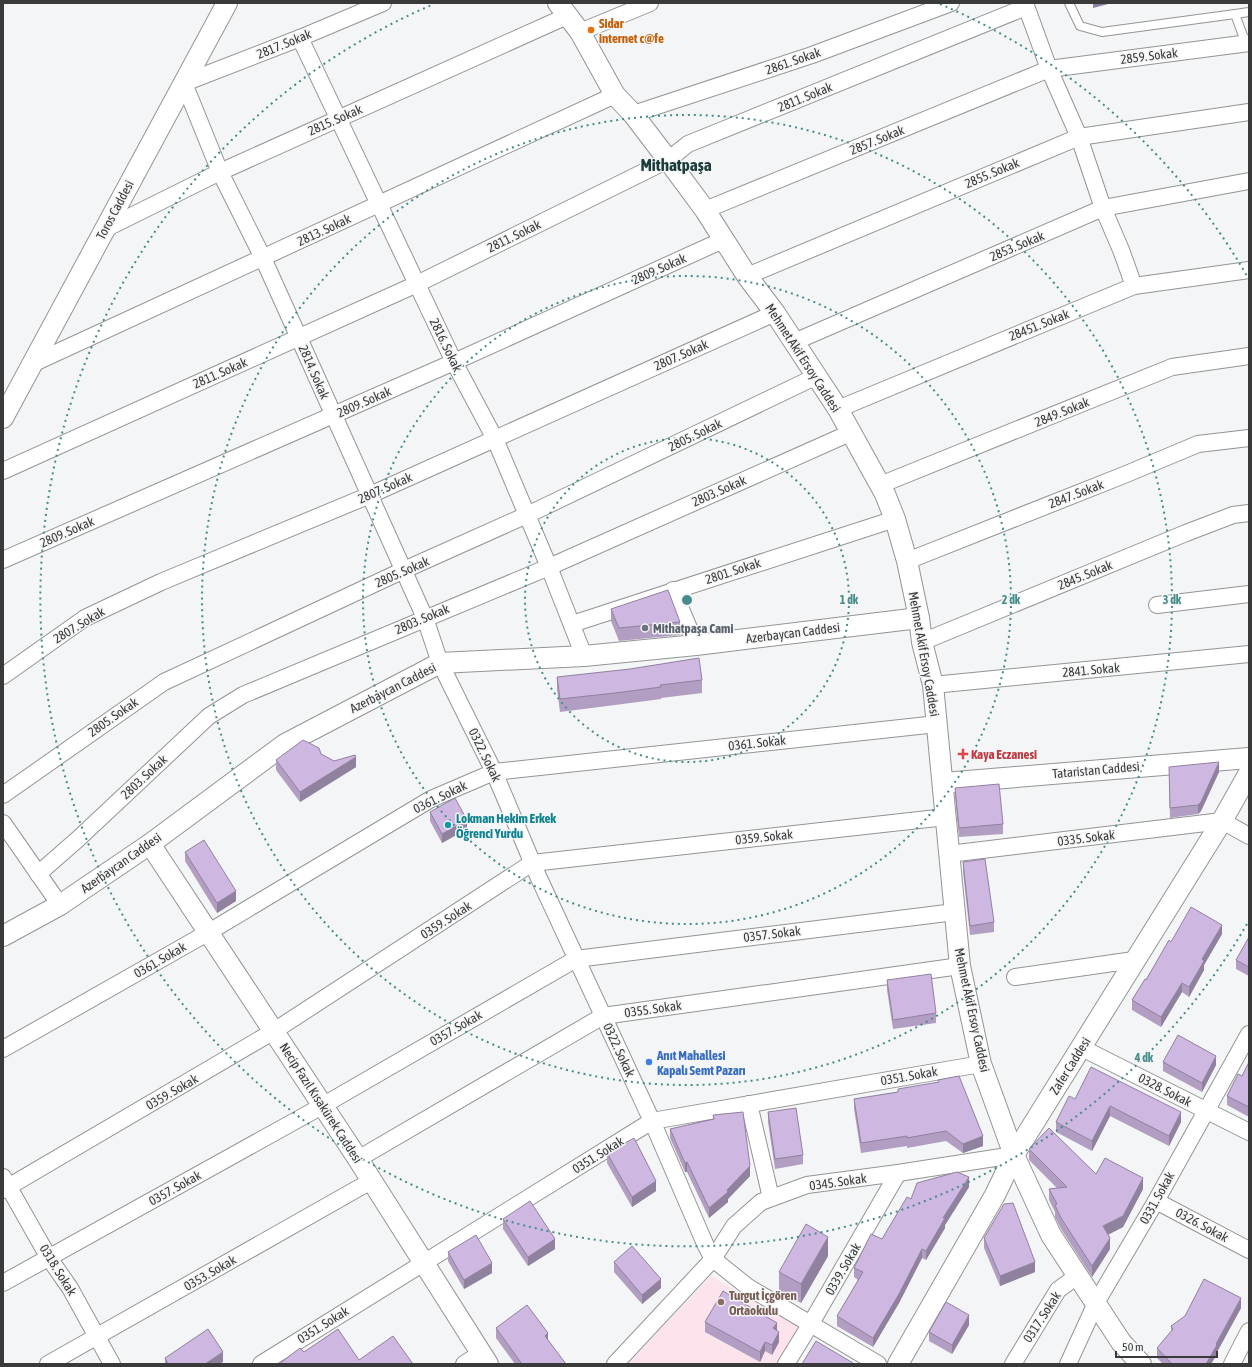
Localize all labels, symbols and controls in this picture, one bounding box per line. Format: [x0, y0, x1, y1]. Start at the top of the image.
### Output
place label: Sidar internet c@fe [599, 16, 664, 46]
marker: Sidar internet c@fe [586, 25, 596, 35]
street label: 2817. Sokak [254, 26, 314, 62]
street label: 2861. Sokak [763, 44, 823, 77]
street label: 2859. Sokak [1120, 45, 1179, 67]
street label: 2811. Sokak [775, 79, 835, 115]
street label: 2815. Sokak [306, 101, 365, 139]
street label: 2857. Sokak [847, 122, 907, 158]
district label: Mithatpaşa [640, 155, 712, 175]
street label: 2855. Sokak [963, 155, 1022, 191]
street label: Toros Caddesi [93, 178, 137, 242]
street label: 2813. Sokak [295, 211, 354, 249]
street label: 2811. Sokak [485, 217, 543, 255]
street label: 2853. Sokak [988, 228, 1047, 264]
street label: 2809. Sokak [630, 250, 689, 288]
street label: Mehmet Akif Ersoy Caddesi [762, 301, 844, 415]
street label: 28451. Sokak [1007, 306, 1072, 344]
street label: 2816. Sokak [427, 316, 465, 374]
street label: 2807. Sokak [652, 336, 711, 374]
street label: 2814. Sokak [295, 343, 333, 402]
street label: 2811. Sokak [191, 354, 250, 392]
street label: 2809. Sokak [335, 383, 394, 421]
street label: 2849. Sokak [1032, 394, 1092, 430]
street label: 2805. Sokak [666, 416, 724, 454]
street label: 2807. Sokak [356, 469, 415, 507]
street label: 2803. Sokak [690, 472, 749, 510]
street label: 2847. Sokak [1046, 477, 1106, 511]
street label: 2809. Sokak [38, 513, 97, 551]
street label: 2805. Sokak [373, 553, 432, 591]
street label: 2801. Sokak [703, 555, 763, 587]
street label: 2845. Sokak [1055, 557, 1115, 593]
street label: Mehmet Akif Ersoy Caddesi [906, 590, 942, 718]
centre of rings [680, 593, 694, 607]
text: 1 dk [840, 593, 859, 607]
text: 2 dk [1002, 593, 1021, 607]
text: 3 dk [1163, 593, 1182, 607]
street label: 2803. Sokak [393, 601, 452, 637]
street label: 2807. Sokak [50, 604, 108, 646]
street label: Azerbaycan Caddesi [745, 620, 841, 646]
place label: Mithatpaşa Cami [653, 621, 733, 636]
marker: Mithatpaşa Cami [640, 623, 650, 633]
street label: Azerbaycan Caddesi [347, 660, 439, 716]
street label: 2841. Sokak [1062, 660, 1121, 680]
street label: 2805. Sokak [85, 694, 141, 740]
street label: 0322. Sokak [466, 726, 504, 784]
street label: 0361. Sokak [728, 733, 787, 753]
place label: Kaya Eczanesi [971, 747, 1037, 762]
marker: Kaya Eczanesi [958, 749, 968, 759]
street label: 2803. Sokak [118, 752, 170, 802]
street label: Tataristan Caddesi [1052, 759, 1140, 781]
street label: 0361. Sokak [411, 778, 469, 816]
place label: Lokman Hekim Erkek Öğrenci Yurdu [456, 811, 556, 841]
marker: Lokman Hekim Erkek Öğrenci Yurdu [443, 820, 453, 830]
street label: 0359. Sokak [735, 827, 794, 847]
street label: 0335. Sokak [1057, 827, 1116, 849]
street label: Azerbaycan Caddesi [78, 830, 164, 896]
street label: 0359. Sokak [418, 898, 474, 942]
street label: 0357. Sokak [743, 923, 802, 945]
street label: 0361. Sokak [131, 939, 189, 981]
street label: Mehmet Akif Ersoy Caddesi [952, 947, 992, 1073]
street label: 0355. Sokak [623, 998, 683, 1020]
street label: 0357. Sokak [427, 1007, 485, 1049]
street label: 0322. Sokak [600, 1021, 638, 1080]
street label: Zafer Caddesi [1046, 1035, 1094, 1097]
street label: Necip Fazıl Kısakürek Caddesi [277, 1040, 365, 1166]
place label: Anıt Mahallesi Kapalı Semt Pazarı [656, 1048, 746, 1078]
text: 4 dk [1134, 1051, 1154, 1065]
marker: Anıt Mahallesi Kapalı Semt Pazarı [644, 1057, 654, 1067]
street label: 0351. Sokak [879, 1064, 939, 1088]
street label: 0328. Sokak [1136, 1070, 1194, 1110]
street label: 0359. Sokak [143, 1071, 201, 1113]
street label: 0351. Sokak [570, 1133, 627, 1177]
street label: 0357. Sokak [146, 1167, 204, 1209]
street label: 0331. Sokak [1136, 1169, 1178, 1227]
street label: 0345. Sokak [808, 1171, 868, 1193]
street label: 0326. Sokak [1173, 1205, 1231, 1245]
street label: 0339. Sokak [822, 1240, 864, 1298]
street label: 0318. Sokak [36, 1242, 80, 1299]
street label: 0353. Sokak [181, 1252, 239, 1294]
place label: Turgut İçgören Ortaokulu [729, 1288, 797, 1318]
street label: 0317. Sokak [1020, 1289, 1064, 1345]
marker: Turgut İçgören Ortaokulu [716, 1297, 726, 1307]
street label: 0351. Sokak [295, 1303, 352, 1347]
scale bar [1116, 1333, 1217, 1359]
text: 50 m [1122, 1340, 1144, 1354]

